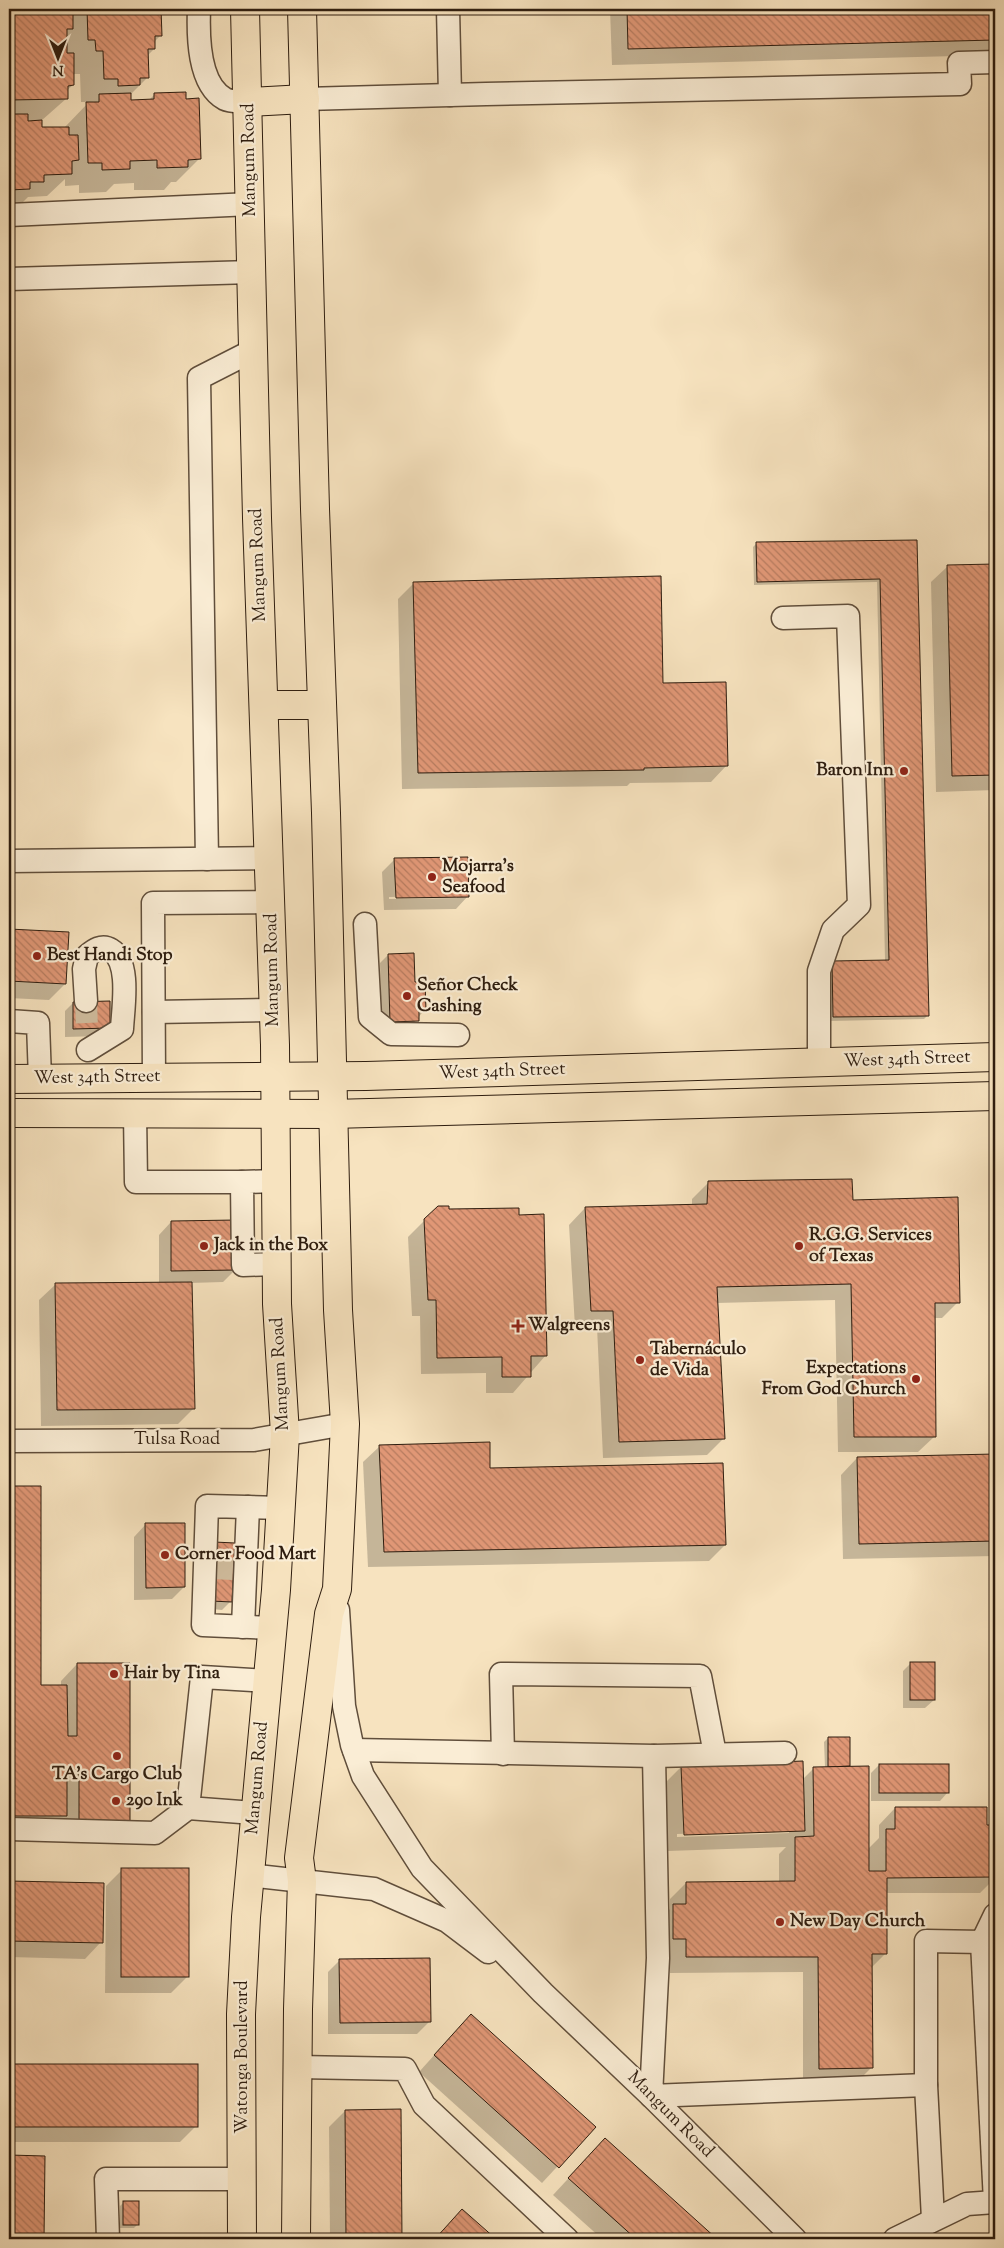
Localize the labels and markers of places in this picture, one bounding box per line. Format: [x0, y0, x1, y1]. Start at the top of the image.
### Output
place label: Baron Inn [816, 758, 894, 784]
marker: Baron Inn [898, 765, 910, 777]
place label: Mojarra's Seafood [442, 854, 514, 901]
marker: Mojarra's Seafood [426, 871, 438, 883]
place label: Best Handi Stop [47, 943, 172, 969]
marker: Best Handi Stop [31, 950, 43, 962]
place label: Señor Check Cashing [417, 973, 518, 1020]
marker: Señor Check Cashing [401, 990, 413, 1002]
place label: R.G.G. Services of Texas [809, 1223, 932, 1270]
place label: Jack in the Box [212, 1233, 328, 1259]
marker: Jack in the Box [198, 1240, 210, 1252]
marker: R.G.G. Services of Texas [793, 1240, 805, 1252]
place label: Walgreens [528, 1313, 610, 1339]
marker: Walgreens [512, 1320, 524, 1332]
place label: Tabernáculo de Vida [650, 1337, 746, 1384]
marker: Tabernáculo de Vida [634, 1354, 646, 1366]
place label: Expectations From God Church [762, 1356, 906, 1403]
marker: Expectations From God Church [910, 1373, 922, 1385]
place label: Corner Food Mart [175, 1542, 317, 1568]
marker: Corner Food Mart [159, 1549, 171, 1561]
place label: Hair by Tina [124, 1661, 221, 1687]
marker: Hair by Tina [108, 1668, 120, 1680]
marker: TA's Cargo Club [111, 1750, 123, 1762]
place label: TA's Cargo Club [52, 1762, 182, 1788]
place label: 290 Ink [126, 1788, 183, 1814]
marker: 290 Ink [110, 1795, 122, 1807]
place label: New Day Church [790, 1909, 926, 1935]
marker: New Day Church [774, 1916, 786, 1928]

